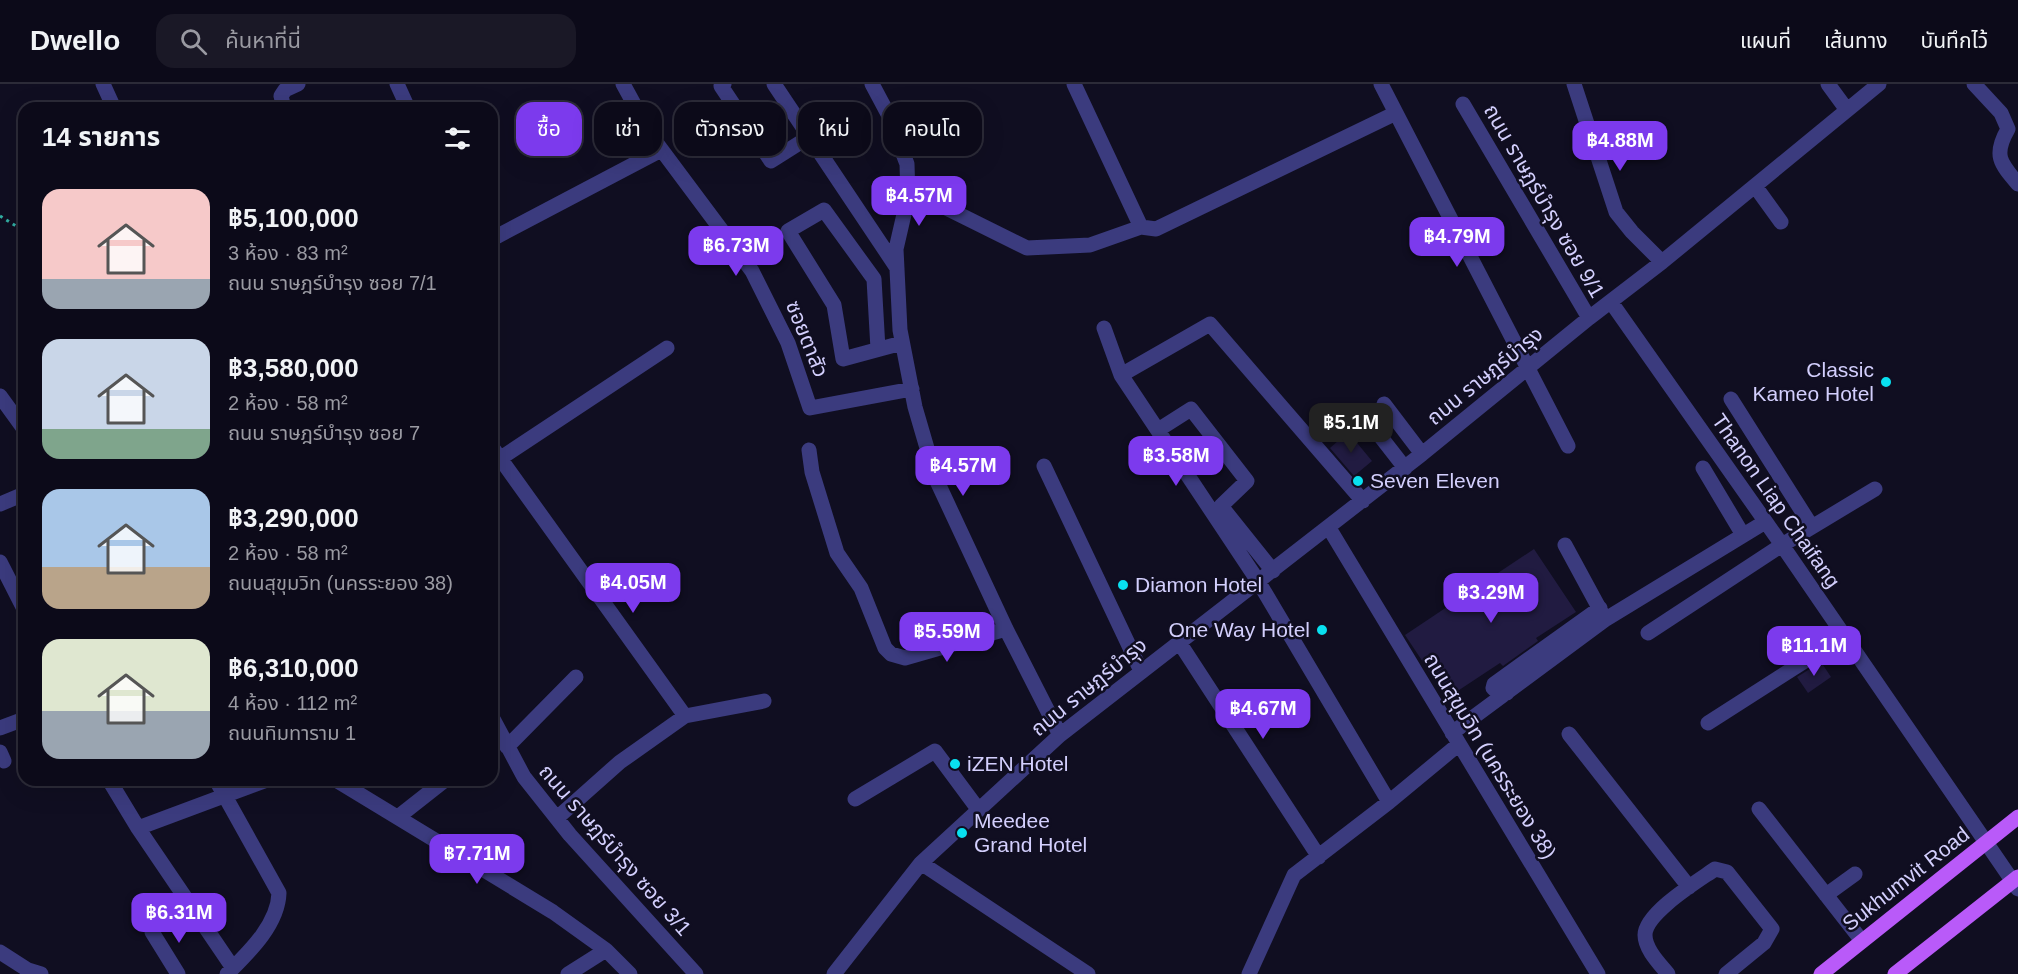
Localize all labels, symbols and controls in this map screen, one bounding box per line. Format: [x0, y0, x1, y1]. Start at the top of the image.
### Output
search box [156, 14, 576, 68]
text: Dwello [30, 25, 120, 56]
icon: search [177, 25, 210, 58]
text: ค้นหาที่นี่ [225, 28, 301, 53]
text: แผนที่ [1740, 29, 1791, 52]
text: เส้นทาง [1824, 29, 1888, 52]
text: บันทึกไว้ [1921, 29, 1988, 52]
street label: ถนน ราษฎร์บำรุง ซอย 9/1 [1478, 100, 1609, 302]
chip: ซื้อ [516, 102, 582, 156]
chip: เช่า [594, 102, 662, 156]
chip: ตัวกรอง [674, 102, 786, 156]
chip: ใหม่ [798, 102, 871, 156]
chip: คอนโด [883, 102, 982, 156]
pin: ฿4.88M [1571, 121, 1669, 172]
text: 14 รายการ [42, 122, 160, 152]
icon: filters [441, 122, 474, 155]
text: ฿4.88M [1586, 129, 1654, 151]
pin: ฿4.57M [870, 176, 968, 227]
text: ฿4.57M [885, 184, 953, 206]
text: ฿5,100,000 [228, 203, 359, 233]
icon: home [90, 213, 162, 285]
pin: ฿4.79M [1408, 217, 1506, 268]
text: ฿4.79M [1423, 225, 1491, 247]
pin: ฿6.73M [687, 226, 785, 277]
text: ฿6.73M [702, 234, 770, 256]
text: 3 ห้อง · 83 m² [228, 242, 348, 264]
text: ถนน ราษฎร์บำรุง ซอย 7/1 [228, 272, 437, 294]
street label: ซอยตาสัว [782, 297, 833, 380]
street label: ถนน ราษฎร์บำรุง [1422, 322, 1548, 431]
text: ฿3,580,000 [228, 353, 359, 383]
place label: Classic Kameo Hotel [1753, 358, 1874, 405]
icon: home [90, 363, 162, 435]
marker: Classic Kameo Hotel [1879, 375, 1893, 389]
text: 2 ห้อง · 58 m² [228, 392, 348, 414]
pin: ฿5.1M [1309, 403, 1393, 454]
street label: Thanon Liap Chaifang [1708, 409, 1845, 592]
text: ฿5.1M [1323, 411, 1379, 433]
text: ถนน ราษฎร์บำรุง ซอย 7 [228, 422, 420, 444]
pin: ฿3.58M [1127, 436, 1225, 487]
text: ฿3.58M [1142, 444, 1210, 466]
pin: ฿4.57M [914, 446, 1012, 497]
text: ฿4.57M [929, 454, 997, 476]
place label: Seven Eleven [1370, 469, 1500, 492]
marker: Seven Eleven [1351, 474, 1365, 488]
text: ฿3,290,000 [228, 503, 359, 533]
icon: home [90, 513, 162, 585]
text: 2 ห้อง · 58 m² [228, 542, 348, 564]
pin: ฿4.05M [584, 563, 682, 614]
text: ฿4.05M [599, 571, 667, 593]
text: ถนนสุขุมวิท (นครระยอง 38) [228, 572, 453, 594]
place label: Diamon Hotel [1135, 573, 1262, 596]
pin: ฿3.29M [1442, 573, 1540, 624]
marker: Diamon Hotel [1116, 578, 1130, 592]
text: ฿3.29M [1457, 581, 1525, 603]
pin: ฿5.59M [898, 612, 996, 663]
place label: One Way Hotel [1168, 618, 1310, 641]
text: ฿5.59M [913, 620, 981, 642]
marker: One Way Hotel [1315, 623, 1329, 637]
pin: ฿11.1M [1765, 626, 1863, 677]
street label: ถนน ราษฎร์บำรุง [1026, 633, 1152, 742]
text: ฿11.1M [1781, 634, 1847, 656]
street label: ถนนสุขุมวิท (นครระยอง 38) [1418, 649, 1561, 864]
text: ฿6,310,000 [228, 653, 359, 683]
icon: home [90, 663, 162, 735]
pin: ฿4.67M [1214, 689, 1312, 740]
text: 4 ห้อง · 112 m² [228, 692, 357, 714]
text: ฿4.67M [1229, 697, 1297, 719]
text: ถนนทิมทาราม 1 [228, 722, 356, 744]
place label: iZEN Hotel [967, 752, 1069, 775]
marker: iZEN Hotel [948, 757, 962, 771]
street label: ถนน ราษฎร์บำรุง ซอย 3/1 [533, 759, 696, 941]
place label: Meedee Grand Hotel [974, 809, 1087, 856]
street label: Sukhumvit Road [1838, 822, 1973, 935]
marker: Meedee Grand Hotel [955, 826, 969, 840]
pin: ฿7.71M [428, 834, 526, 885]
text: ฿7.71M [443, 842, 511, 864]
pin: ฿6.31M [130, 893, 228, 944]
text: ฿6.31M [145, 901, 213, 923]

